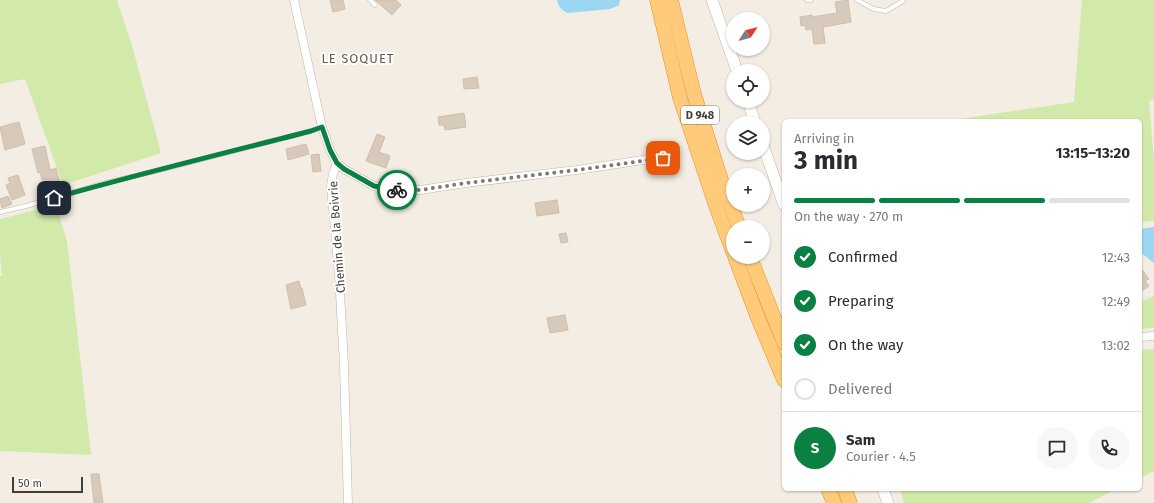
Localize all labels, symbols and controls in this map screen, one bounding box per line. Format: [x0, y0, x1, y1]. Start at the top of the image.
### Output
north arrow [726, 12, 770, 56]
map controls [726, 12, 770, 264]
district label: LE SOQUET [321, 51, 395, 66]
button: locate [726, 64, 770, 108]
road number: D 948 [681, 106, 719, 124]
button: layers [726, 116, 770, 160]
text: Arriving in [794, 131, 854, 146]
pin [646, 141, 680, 175]
text: 13:15–13:20 [1056, 144, 1130, 162]
text: 3 min [794, 145, 858, 176]
icon: bag [652, 147, 674, 169]
button: + [726, 168, 770, 212]
courier [377, 170, 417, 210]
icon: bike [386, 179, 408, 201]
pin [37, 181, 71, 215]
street label: Chemin de la Boivrie [326, 181, 348, 293]
icon: home [43, 187, 65, 209]
text: On the way · 270 m [794, 209, 903, 224]
button: − [726, 220, 770, 264]
icon: check [794, 246, 816, 268]
text: Confirmed [828, 248, 898, 266]
text: 12:43 [1102, 250, 1130, 265]
icon: check [794, 290, 816, 312]
text: Preparing [828, 292, 893, 310]
text: 12:49 [1101, 294, 1130, 309]
icon: check [794, 334, 816, 356]
text: On the way [828, 336, 903, 354]
text: 13:02 [1101, 338, 1130, 353]
text: Delivered [828, 380, 892, 398]
button: chat [1036, 427, 1078, 469]
button: phone [1088, 427, 1130, 469]
text: Sam [846, 431, 875, 449]
text: S [811, 439, 819, 457]
text: Courier · 4.5 [846, 449, 916, 464]
scale bar [12, 475, 83, 494]
text: 50 m [18, 477, 42, 490]

